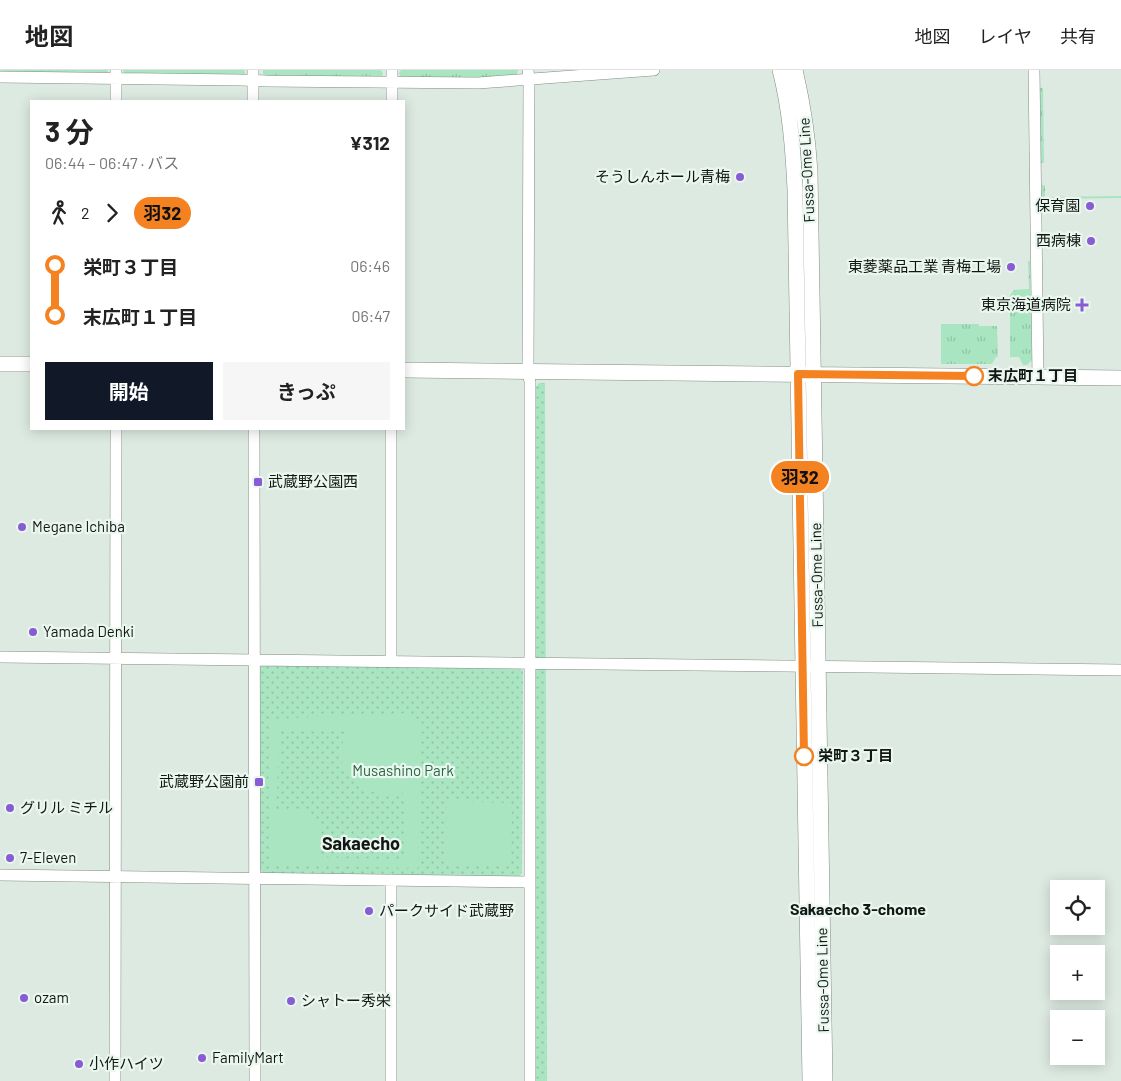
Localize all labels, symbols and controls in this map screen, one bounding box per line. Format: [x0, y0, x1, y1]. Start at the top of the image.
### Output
text: 地図 [25, 21, 73, 50]
text: 地図 [915, 25, 951, 47]
text: レイヤ [979, 25, 1032, 47]
text: 共有 [1060, 25, 1096, 47]
text: 3 分 [45, 114, 94, 148]
street label: Fussa-Ome Line [794, 117, 818, 223]
text: ¥312 [349, 131, 390, 154]
text: 06:44 – 06:47 · バス [45, 153, 179, 172]
place label: そうしんホール青梅 [595, 167, 730, 185]
marker: そうしんホール青梅 [734, 171, 746, 183]
place label: 保育園 [1035, 196, 1080, 214]
icon: walk [45, 199, 73, 227]
icon: forward [98, 199, 126, 227]
marker: 保育園 [1084, 200, 1096, 212]
text: 羽32 [144, 202, 181, 224]
text: 2 [81, 203, 90, 222]
place label: 西病棟 [1036, 231, 1081, 249]
marker: 西病棟 [1085, 235, 1097, 247]
text: 栄町３丁目 [83, 255, 178, 278]
text: 06:46 [350, 256, 390, 275]
place label: 東菱薬品工業 青梅工場 [848, 257, 1001, 275]
marker: 東菱薬品工業 青梅工場 [1005, 261, 1017, 273]
place label: 東京海道病院 [981, 295, 1071, 313]
marker: 東京海道病院 [1075, 298, 1089, 312]
text: 末広町１丁目 [83, 305, 197, 328]
text: 06:47 [351, 306, 390, 325]
button: 開始 [45, 362, 213, 420]
button: きっぷ [223, 362, 390, 420]
marker: 末広町１丁目 [964, 366, 984, 386]
place label: 末広町１丁目 [988, 366, 1078, 384]
line badge: 羽32 [771, 461, 829, 493]
text: 羽32 [781, 466, 819, 488]
place label: 武蔵野公園西 [268, 472, 358, 490]
marker: 武蔵野公園西 [252, 476, 264, 488]
place label: Megane Ichiba [32, 517, 125, 535]
marker: Megane Ichiba [16, 521, 28, 533]
street label: Fussa-Ome Line [806, 522, 826, 628]
place label: Yamada Denki [43, 622, 134, 640]
marker: Yamada Denki [27, 626, 39, 638]
marker: 栄町３丁目 [794, 746, 814, 766]
place label: 栄町３丁目 [818, 746, 893, 764]
park label: Musashino Park [352, 761, 454, 779]
place label: 武蔵野公園前 [159, 772, 249, 790]
marker: 武蔵野公園前 [253, 776, 265, 788]
place label: グリル ミチル [20, 798, 113, 816]
marker: グリル ミチル [4, 802, 16, 814]
district label: Sakaecho [322, 832, 400, 854]
place label: 7-Eleven [20, 848, 76, 866]
marker: 7-Eleven [4, 852, 16, 864]
map controls [1050, 880, 1105, 1065]
button: locate [1050, 880, 1105, 935]
district label: Sakaecho 3-chome [790, 899, 926, 918]
place label: パークサイド武蔵野 [379, 901, 514, 919]
marker: パークサイド武蔵野 [363, 905, 375, 917]
street label: Fussa-Ome Line [812, 927, 832, 1033]
button: + [1050, 945, 1105, 1000]
place label: ozam [34, 988, 69, 1006]
place label: シャトー秀栄 [301, 991, 391, 1009]
marker: ozam [18, 992, 30, 1004]
marker: シャトー秀栄 [285, 995, 297, 1007]
button: − [1050, 1010, 1105, 1065]
place label: FamilyMart [212, 1048, 284, 1066]
marker: FamilyMart [196, 1052, 208, 1064]
place label: 小作ハイツ [89, 1054, 164, 1072]
marker: 小作ハイツ [73, 1058, 85, 1070]

